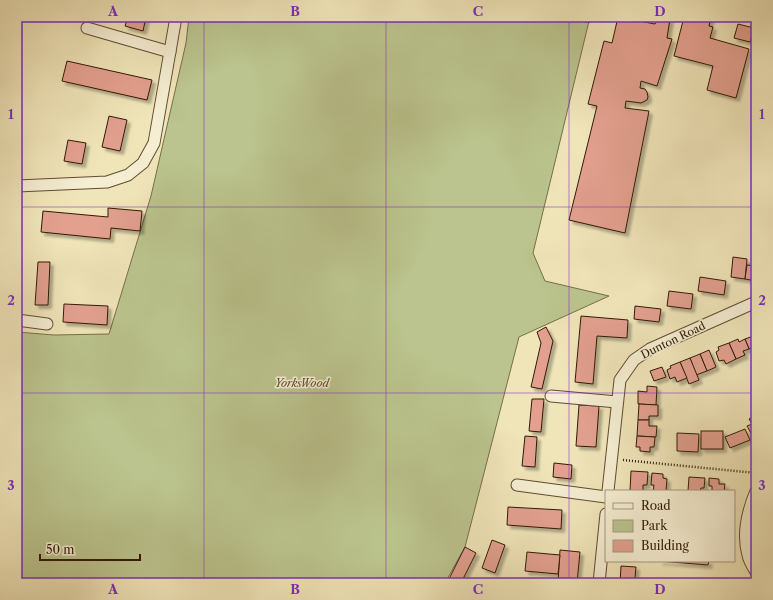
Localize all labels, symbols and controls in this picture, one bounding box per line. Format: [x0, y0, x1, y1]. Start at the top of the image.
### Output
text: A [107, 3, 119, 19]
text: B [290, 3, 300, 19]
text: C [473, 3, 483, 19]
text: D [654, 3, 666, 19]
text: 1 [8, 106, 14, 122]
text: 1 [759, 106, 765, 122]
text: 2 [7, 292, 15, 308]
text: 2 [758, 292, 766, 308]
street label: Dunton Road [638, 318, 708, 362]
park label: YorksWood [275, 376, 331, 390]
text: 3 [7, 477, 15, 493]
text: 3 [758, 477, 766, 493]
legend [605, 490, 735, 562]
text: Road [641, 498, 671, 513]
text: Park [641, 518, 668, 533]
scale bar [40, 536, 140, 562]
text: Building [641, 538, 689, 553]
text: 50 m [46, 542, 75, 557]
text: A [107, 581, 119, 597]
text: B [290, 581, 300, 597]
text: C [473, 581, 483, 597]
text: D [654, 581, 666, 597]

